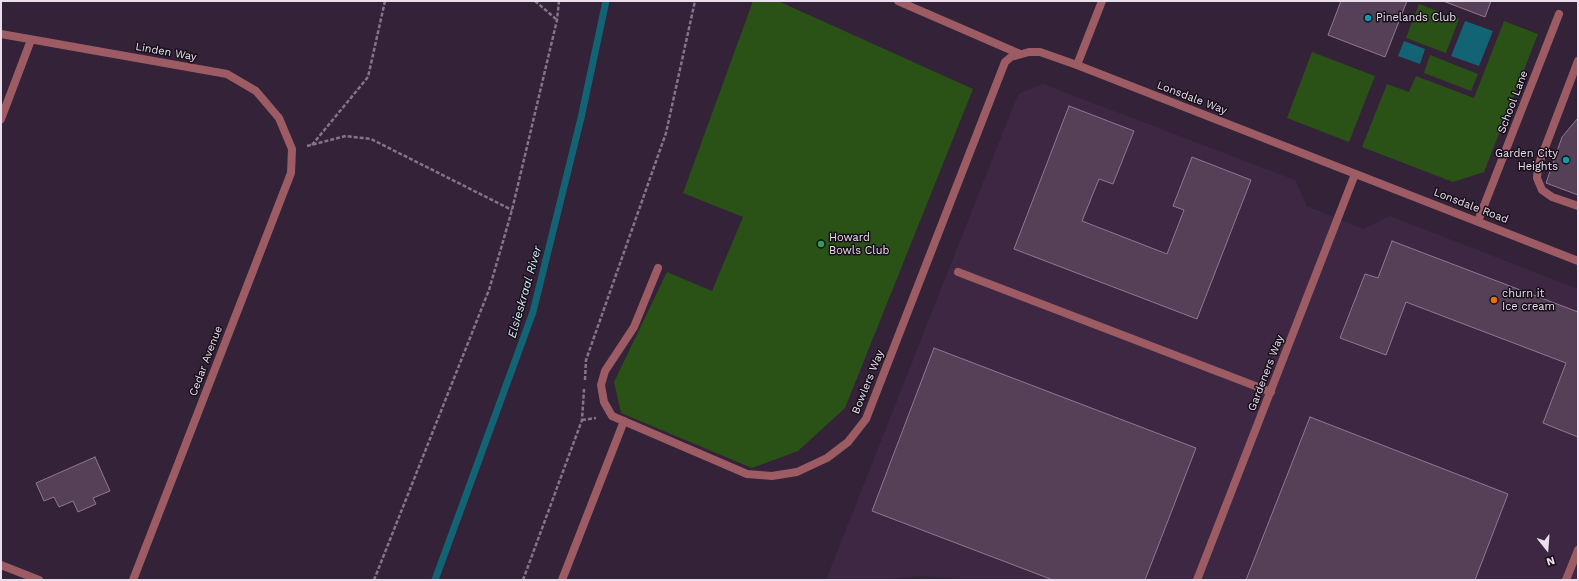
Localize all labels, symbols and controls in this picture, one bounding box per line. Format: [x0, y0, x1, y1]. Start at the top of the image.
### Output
place label: Pinelands Club [1376, 11, 1456, 25]
marker: Pinelands Club [1363, 13, 1373, 23]
street label: Linden Way [134, 40, 198, 64]
street label: School Lane [1495, 69, 1531, 135]
street label: Lonsdale Way [1155, 79, 1229, 117]
place label: Garden City Heights [1495, 147, 1558, 173]
marker: Garden City Heights [1561, 155, 1571, 165]
street label: Lonsdale Road [1432, 186, 1510, 226]
place label: Howard Bowls Club [829, 231, 889, 257]
marker: Howard Bowls Club [816, 239, 826, 249]
water label: Elsieskraal River [505, 244, 545, 340]
place label: churn it Ice cream [1502, 287, 1555, 313]
marker: churn it Ice cream [1489, 295, 1499, 305]
street label: Cedar Avenue [187, 324, 225, 398]
street label: Gardeners Way [1245, 333, 1287, 413]
street label: Bowlers Way [849, 348, 887, 416]
north arrow [1527, 529, 1567, 569]
text: N [1545, 554, 1556, 568]

